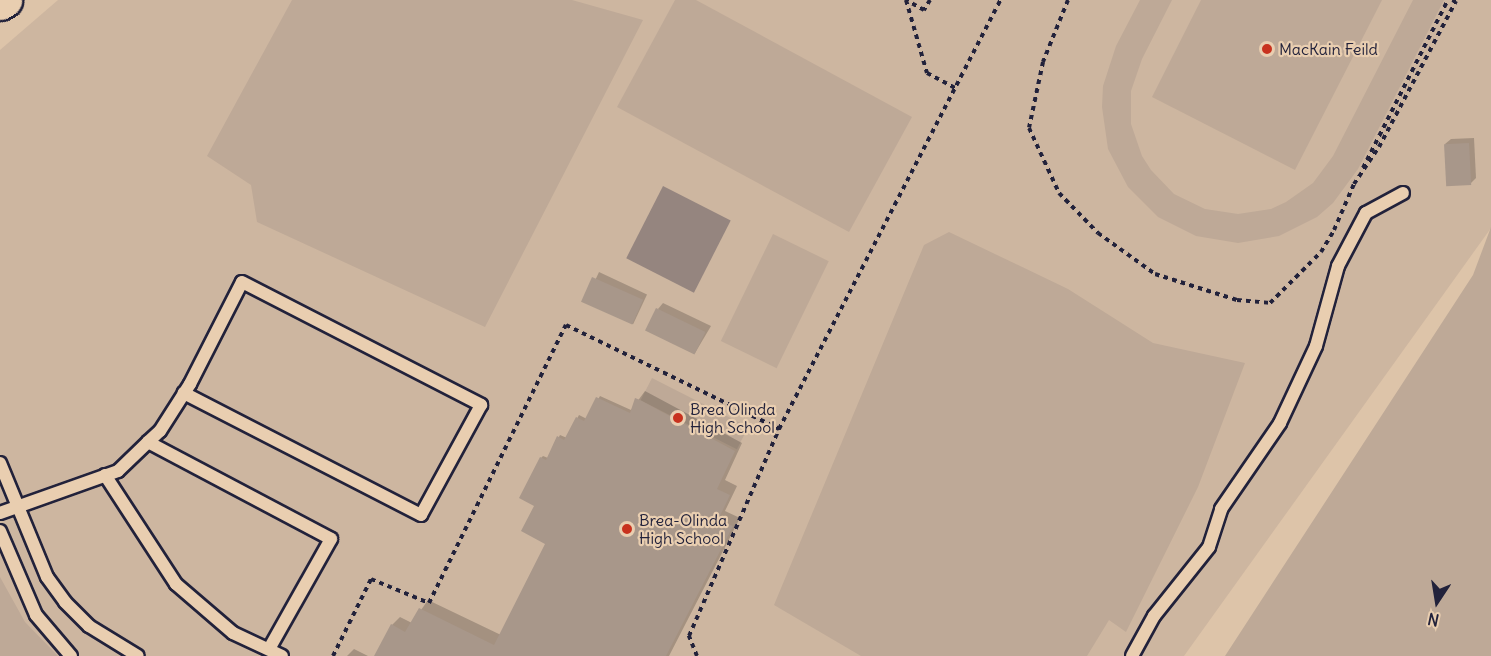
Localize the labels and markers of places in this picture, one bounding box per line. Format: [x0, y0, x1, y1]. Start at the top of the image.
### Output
place label: MacKain Feild [1279, 39, 1378, 59]
marker: MacKain Feild [1260, 42, 1274, 56]
place label: Brea Olinda High School [690, 399, 775, 437]
marker: Brea Olinda High School [671, 411, 685, 425]
place label: Brea-Olinda High School [639, 510, 727, 548]
marker: Brea-Olinda High School [620, 522, 634, 536]

